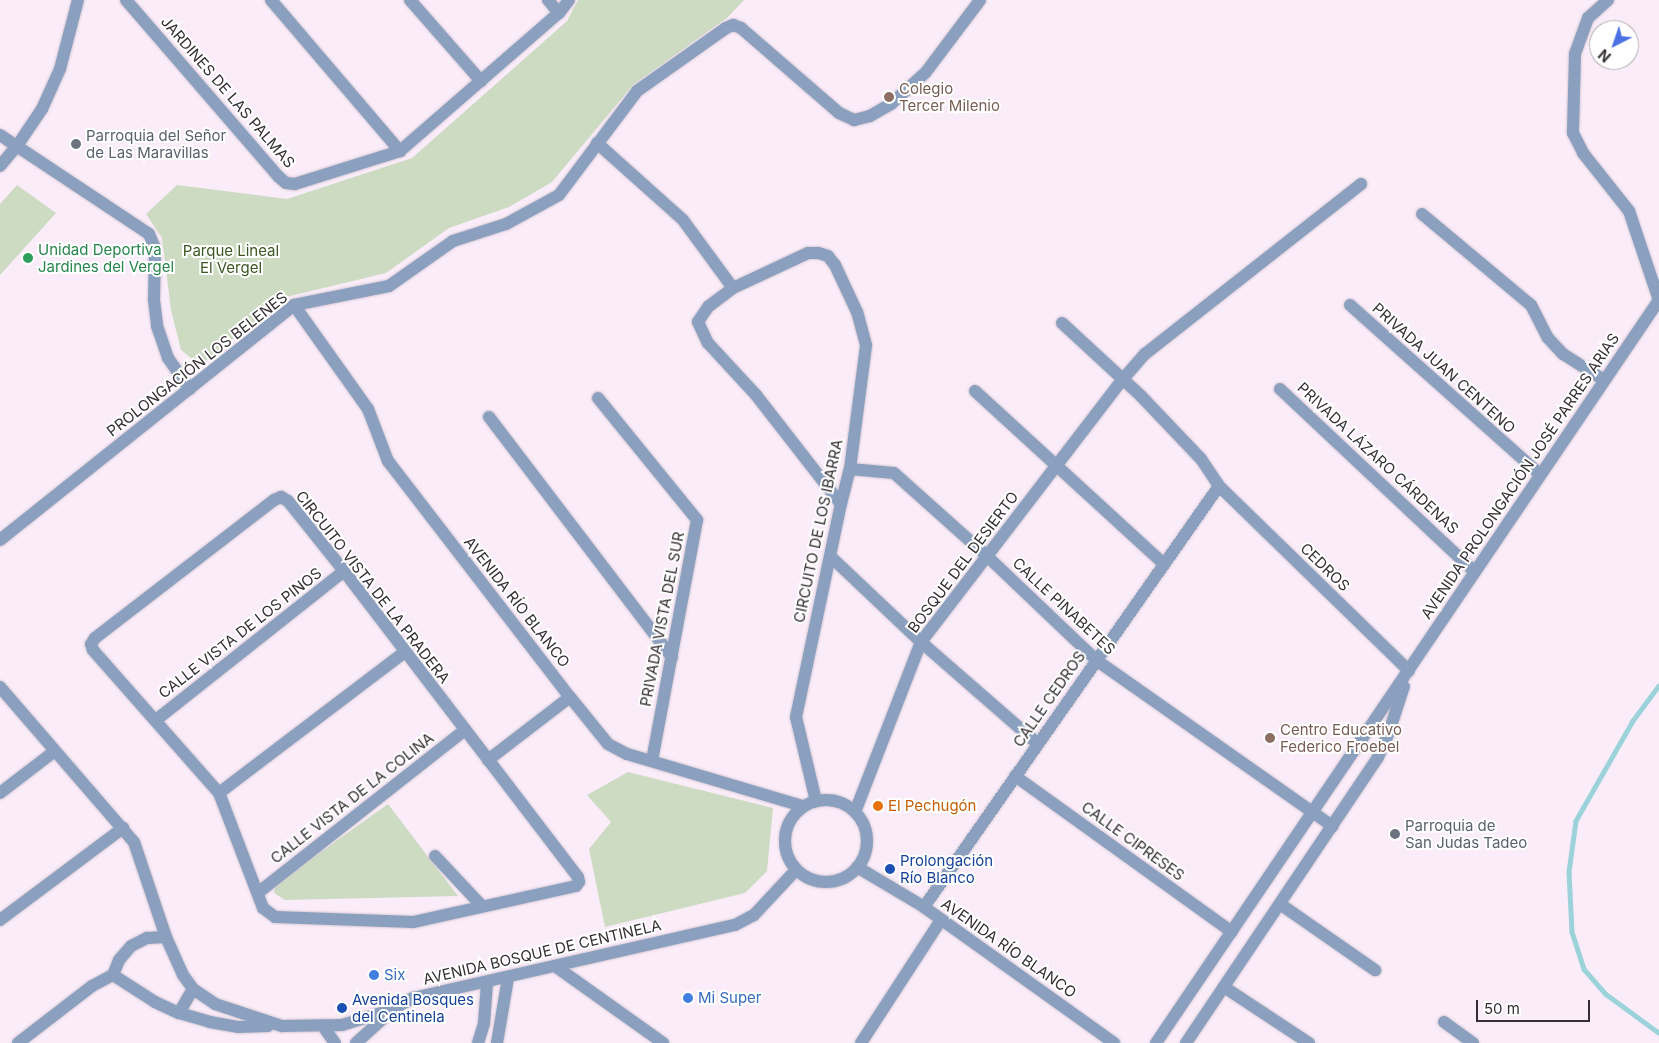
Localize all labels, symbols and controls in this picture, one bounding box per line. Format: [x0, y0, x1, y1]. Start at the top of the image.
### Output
street label: JARDINES DE LAS PALMAS [157, 13, 299, 171]
north arrow [1589, 20, 1639, 70]
text: N [1595, 46, 1614, 66]
place label: Colegio Tercer Milenio [899, 79, 1000, 114]
marker: Colegio Tercer Milenio [883, 91, 895, 103]
place label: Parroquia del Señor de Las Maravillas [86, 126, 226, 161]
marker: Parroquia del Señor de Las Maravillas [70, 138, 82, 150]
place label: Unidad Deportiva Jardines del Vergel [38, 240, 174, 275]
park label: Parque Lineal El Vergel [183, 241, 279, 276]
marker: Unidad Deportiva Jardines del Vergel [22, 252, 34, 264]
street label: PROLONGACIÓN LOS BELENES [103, 288, 291, 440]
street label: PRIVADA JUAN CENTENO [1369, 299, 1519, 437]
street label: AVENIDA PROLONGACIÓN JOSÉ PARRES ARIAS [1417, 330, 1623, 622]
street label: PRIVADA LÁZARO CÁRDENAS [1294, 379, 1462, 537]
street label: CIRCUITO DE LOS IBARRA [790, 438, 846, 624]
street label: CIRCUITO VISTA DE LA PRADERA [292, 487, 454, 687]
street label: BOSQUE DEL DESIERTO [904, 488, 1022, 636]
street label: PRIVADA VISTA DEL SUR [636, 530, 688, 708]
street label: AVENIDA RÍO BLANCO [460, 533, 574, 671]
street label: CEDROS [1297, 539, 1353, 595]
street label: CALLE PINABETES [1009, 554, 1119, 658]
street label: CALLE VISTA DE LOS PINOS [155, 564, 325, 702]
street label: CALLE CEDROS [1009, 648, 1089, 750]
place label: Centro Educativo Federico Froebel [1280, 720, 1402, 755]
street label: CALLE VISTA DE LA COLINA [267, 729, 437, 867]
marker: Centro Educativo Federico Froebel [1264, 732, 1276, 744]
place label: El Pechugón [888, 797, 976, 815]
street label: CALLE CIPRESES [1078, 798, 1188, 884]
marker: El Pechugón [872, 800, 884, 812]
place label: Parroquia de San Judas Tadeo [1405, 816, 1527, 851]
marker: Parroquia de San Judas Tadeo [1389, 828, 1401, 840]
place label: Prolongación Río Blanco [900, 851, 993, 886]
marker: Prolongación Río Blanco [884, 863, 896, 875]
street label: AVENIDA RÍO BLANCO [938, 895, 1080, 1001]
street label: AVENIDA BOSQUE DE CENTINELA [421, 916, 663, 988]
place label: Six [384, 966, 405, 984]
marker: Six [368, 969, 380, 981]
place label: Mi Super [698, 989, 761, 1007]
place label: Avenida Bosques del Centinela [352, 990, 474, 1025]
scale bar [1479, 990, 1593, 1022]
marker: Mi Super [682, 992, 694, 1004]
text: 50 m [1484, 999, 1520, 1018]
marker: Avenida Bosques del Centinela [336, 1002, 348, 1014]

